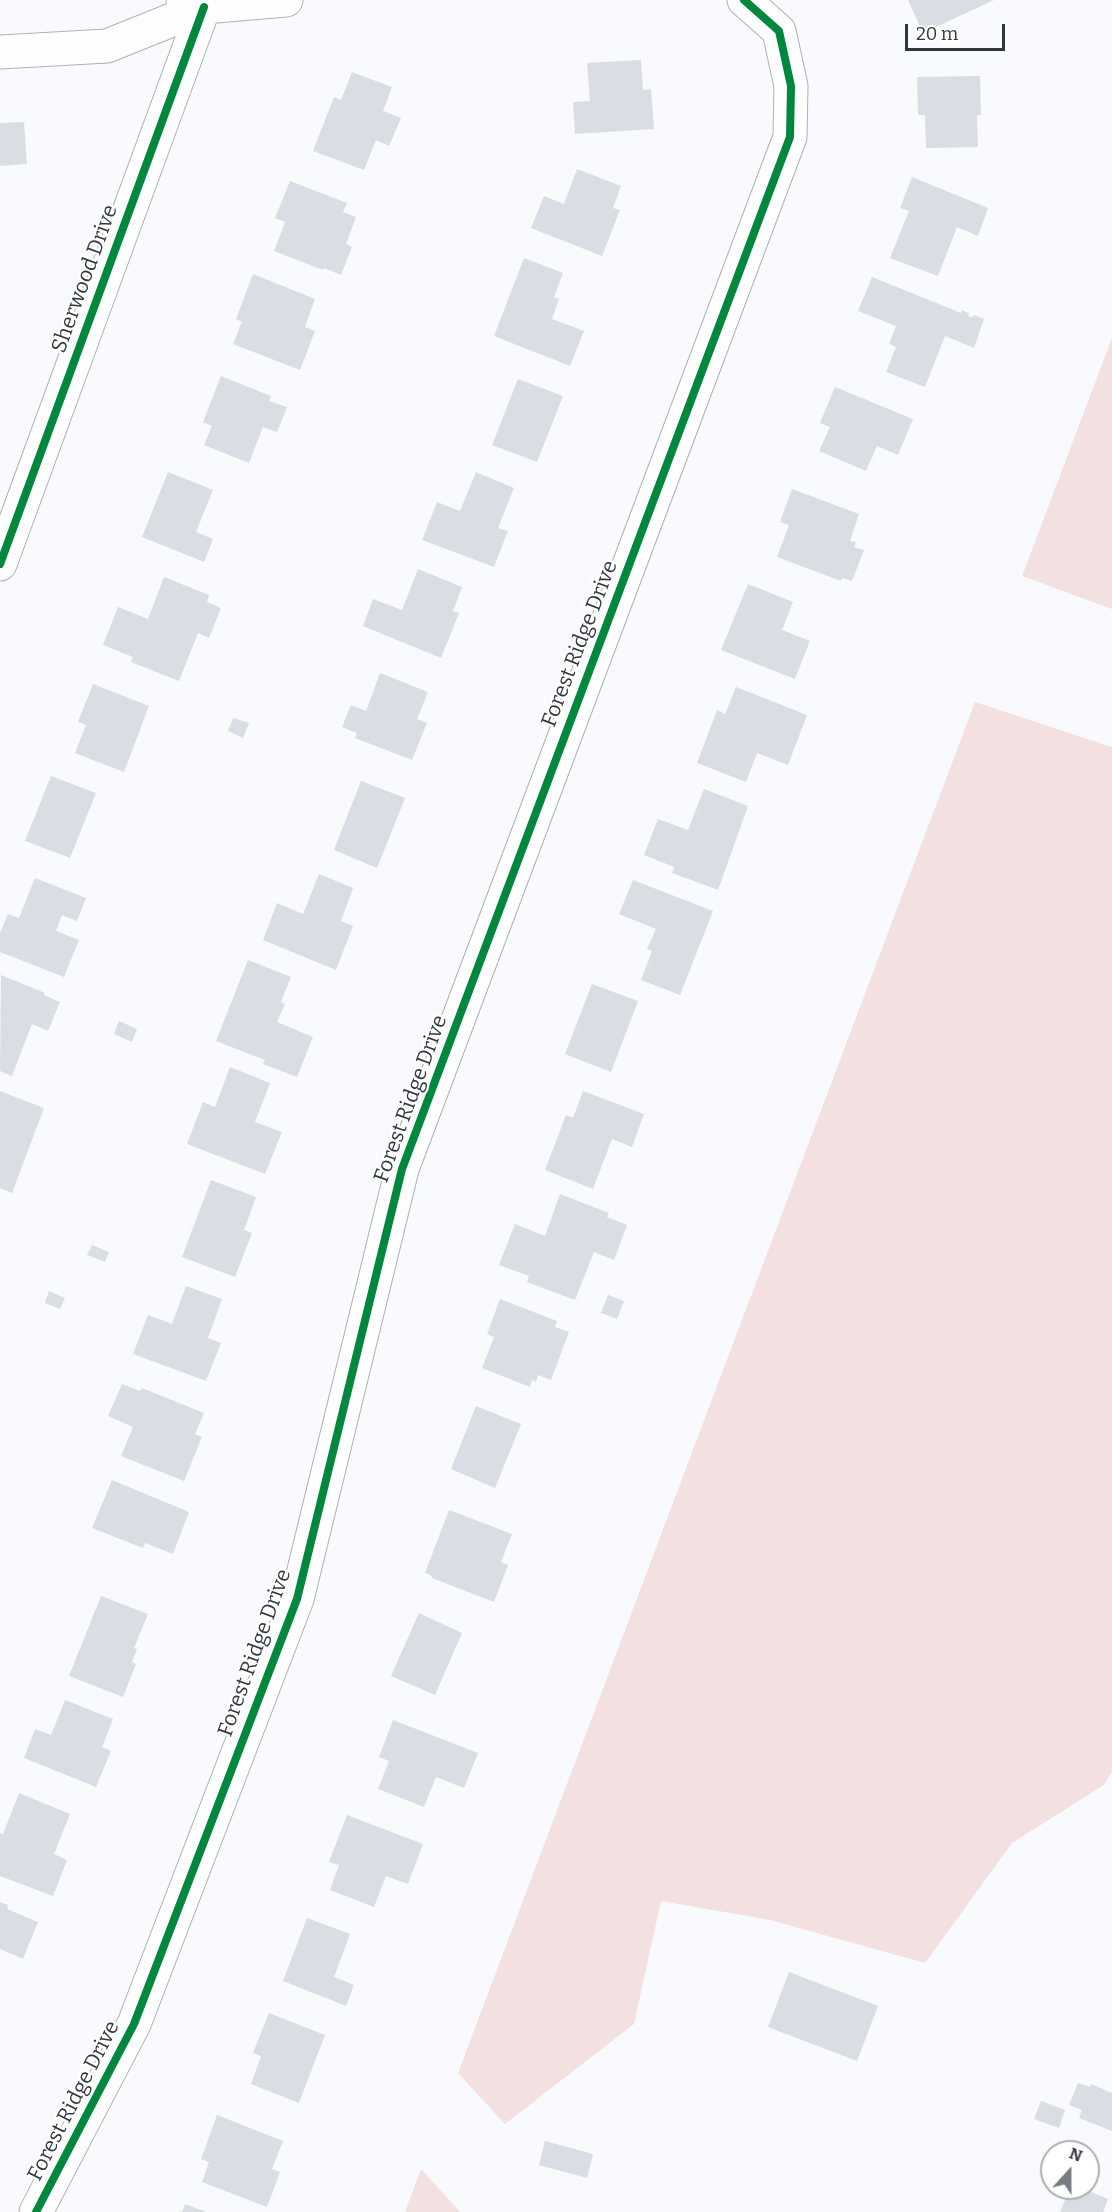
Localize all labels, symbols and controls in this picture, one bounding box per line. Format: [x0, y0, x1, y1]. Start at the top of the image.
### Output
scale bar [908, 12, 1008, 50]
text: 20 m [916, 23, 958, 45]
street label: Sherwood Drive [47, 202, 123, 356]
street label: Forest Ridge Drive [537, 557, 623, 731]
street label: Forest Ridge Drive [369, 1012, 453, 1186]
street label: Forest Ridge Drive [213, 1566, 297, 1740]
street label: Forest Ridge Drive [23, 2017, 125, 2185]
north arrow [1040, 2140, 1100, 2200]
text: N [1067, 2144, 1085, 2166]

